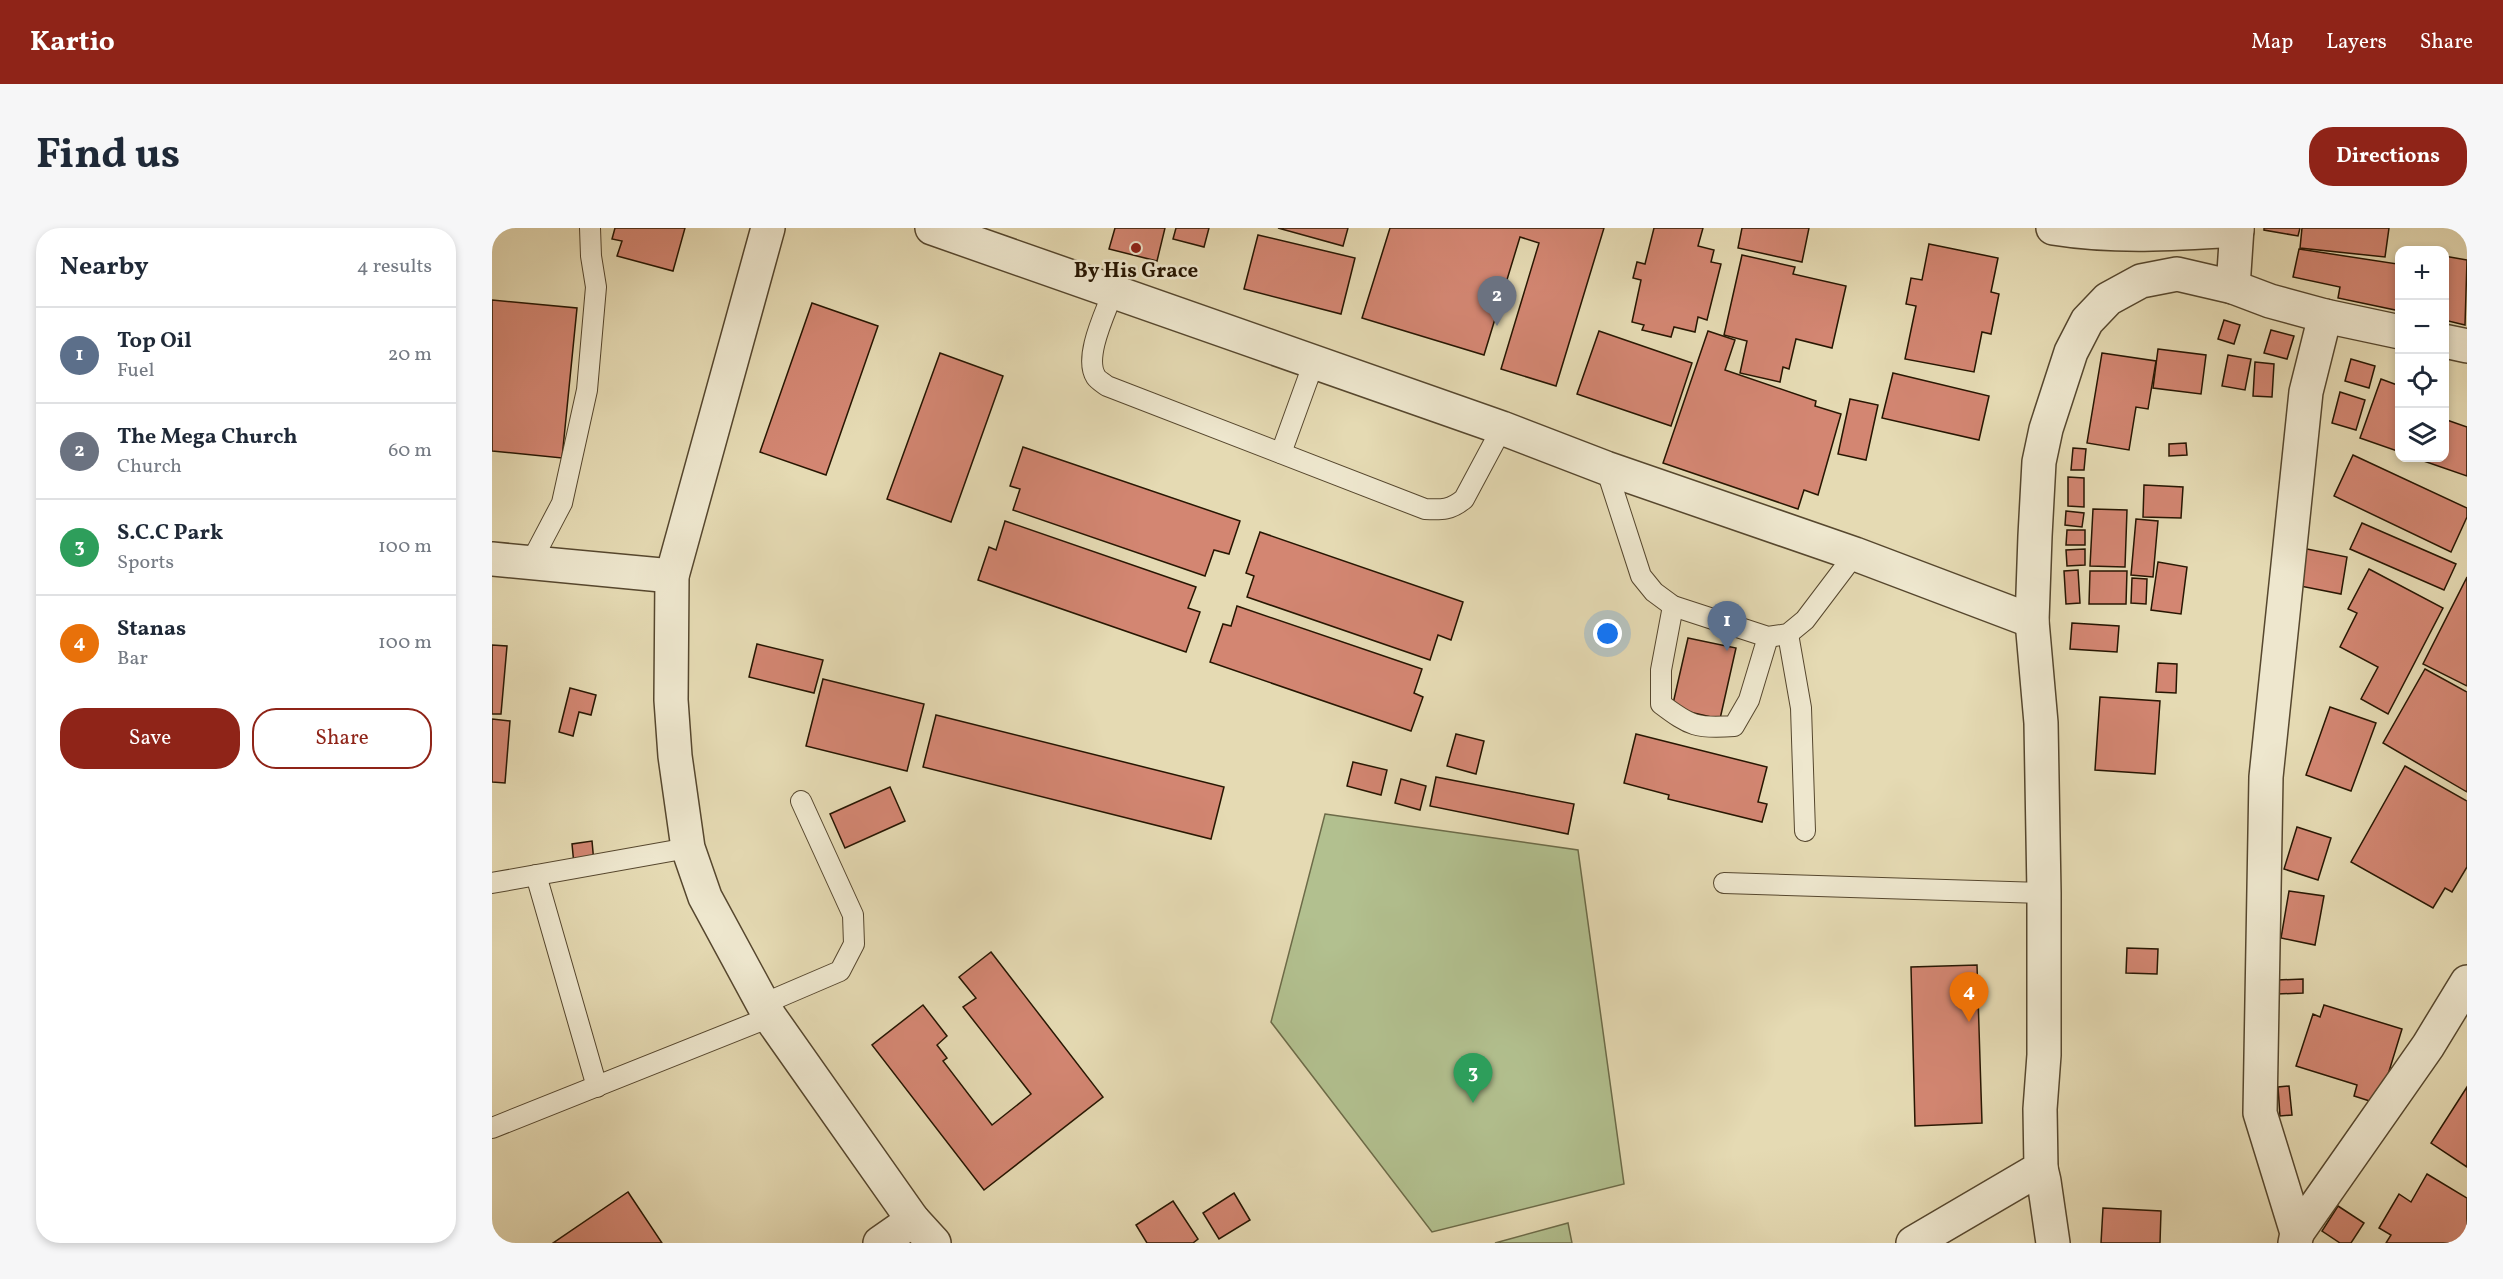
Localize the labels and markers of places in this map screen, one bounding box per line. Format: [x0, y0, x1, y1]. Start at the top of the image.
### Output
marker: By His Grace [1129, 241, 1143, 255]
place label: By His Grace [1074, 257, 1198, 286]
pin: 2 [1478, 276, 1516, 326]
pin: 1 [1708, 602, 1746, 651]
pin: 4 [1950, 972, 1988, 1022]
pin: 3 [1454, 1054, 1492, 1103]

